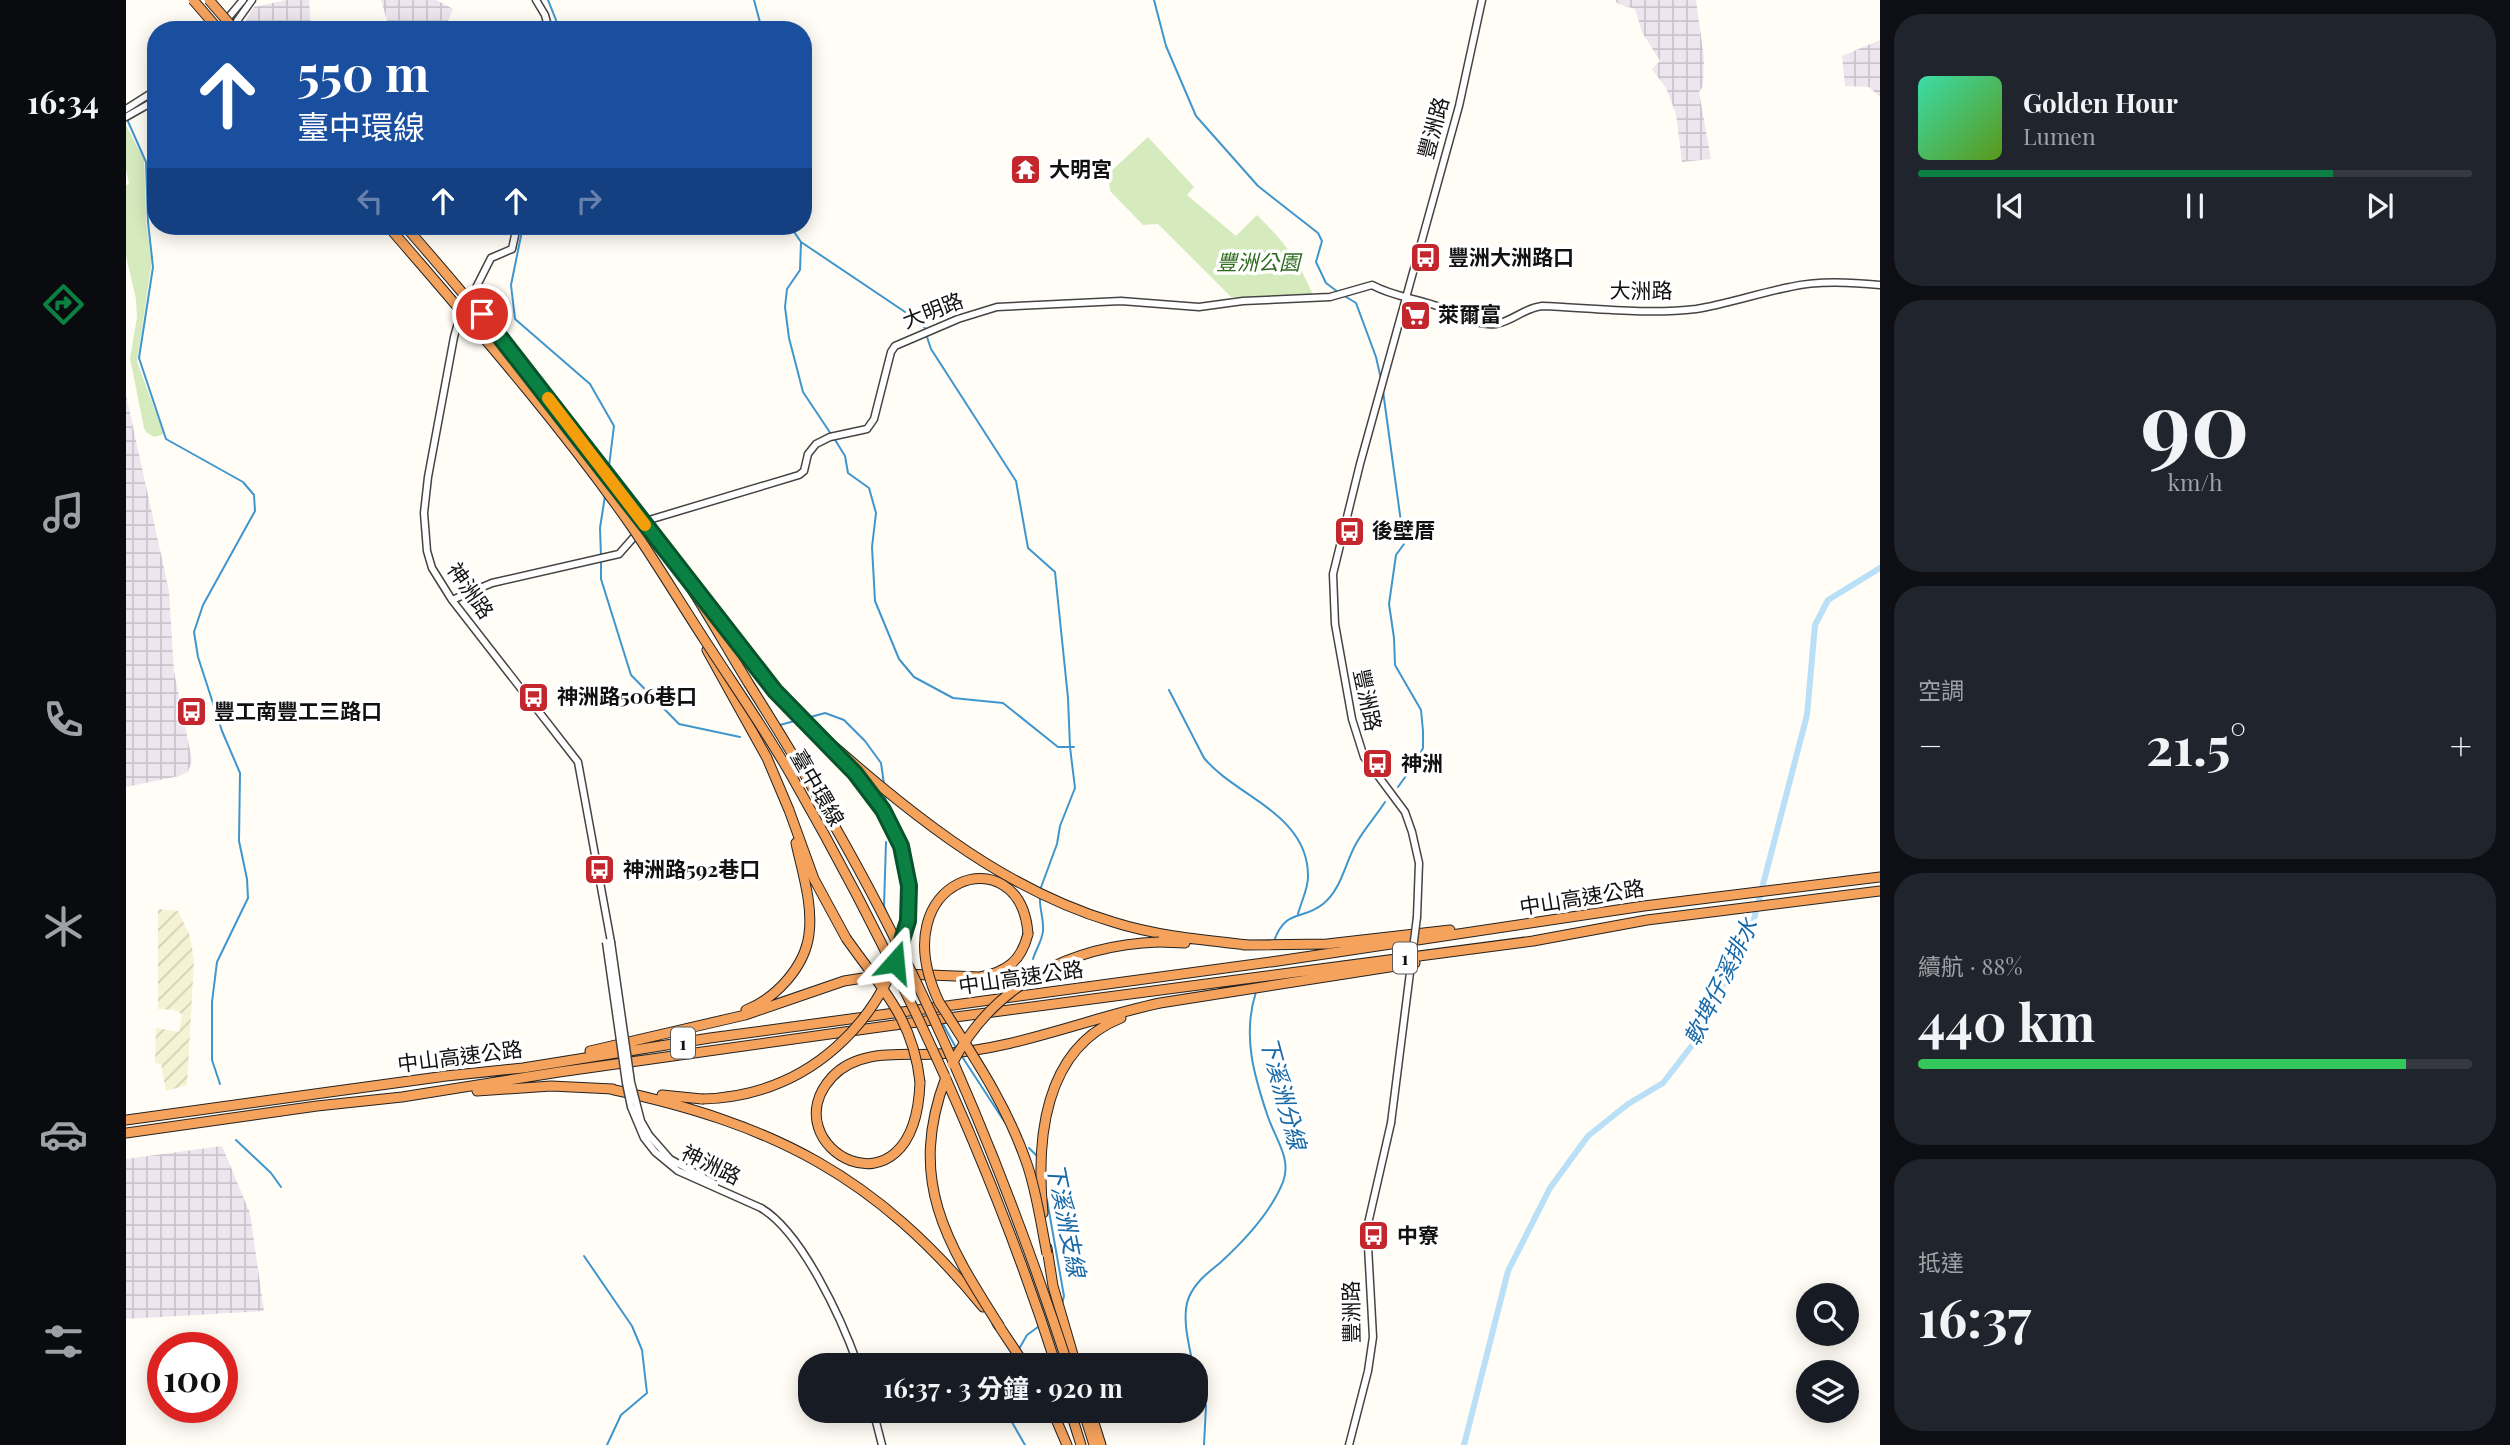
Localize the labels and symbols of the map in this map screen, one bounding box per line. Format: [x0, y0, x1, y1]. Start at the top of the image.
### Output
street label: 豐洲路 [1410, 93, 1454, 162]
temple icon: 大明宮 [1009, 153, 1043, 187]
place label: 大明宮 [1049, 154, 1112, 182]
bus stop icon: 豐洲大洲路口 [1408, 241, 1442, 275]
place label: 豐洲大洲路口 [1448, 242, 1574, 270]
park label: 豐洲公園 [1216, 247, 1303, 275]
street label: 大洲路 [1610, 275, 1673, 303]
pin [452, 284, 512, 344]
street label: 大明路 [898, 285, 967, 333]
supermarket icon: 萊爾富 [1398, 298, 1432, 332]
place label: 萊爾富 [1438, 299, 1501, 327]
bus stop icon: 後壁厝 [1332, 514, 1366, 548]
place label: 後壁厝 [1372, 515, 1435, 543]
street label: 神洲路 [442, 556, 501, 624]
street label: 豐洲路 [1349, 666, 1389, 733]
bus stop icon: 神洲路506巷口 [517, 680, 551, 714]
place label: 神洲路506巷口 [557, 681, 697, 709]
bus stop icon: 豐工南豐工三路口 [174, 695, 208, 729]
place label: 豐工南豐工三路口 [214, 696, 382, 724]
street label: 臺中環線 [786, 744, 852, 830]
bus stop icon: 神洲 [1361, 747, 1395, 781]
place label: 神洲 [1401, 748, 1443, 776]
bus stop icon: 神洲路592巷口 [583, 853, 617, 887]
place label: 神洲路592巷口 [623, 854, 760, 882]
street label: 中山高速公路 [1517, 872, 1646, 920]
water label: 軟埤仔溪排水 [1675, 912, 1764, 1050]
position arrow [858, 925, 932, 999]
road number: 1 [1393, 942, 1417, 974]
street label: 中山高速公路 [956, 953, 1085, 999]
road number: 1 [671, 1028, 695, 1058]
street label: 中山高速公路 [396, 1033, 524, 1077]
water label: 下溪洲分線 [1255, 1033, 1315, 1155]
street label: 神洲路 [677, 1137, 746, 1190]
water label: 下溪洲支線 [1041, 1160, 1094, 1282]
bus stop icon: 中寮 [1357, 1219, 1391, 1253]
place label: 中寮 [1397, 1220, 1439, 1248]
street label: 豐洲路 [1335, 1280, 1365, 1344]
speed limit sign: 100 [147, 1332, 238, 1423]

